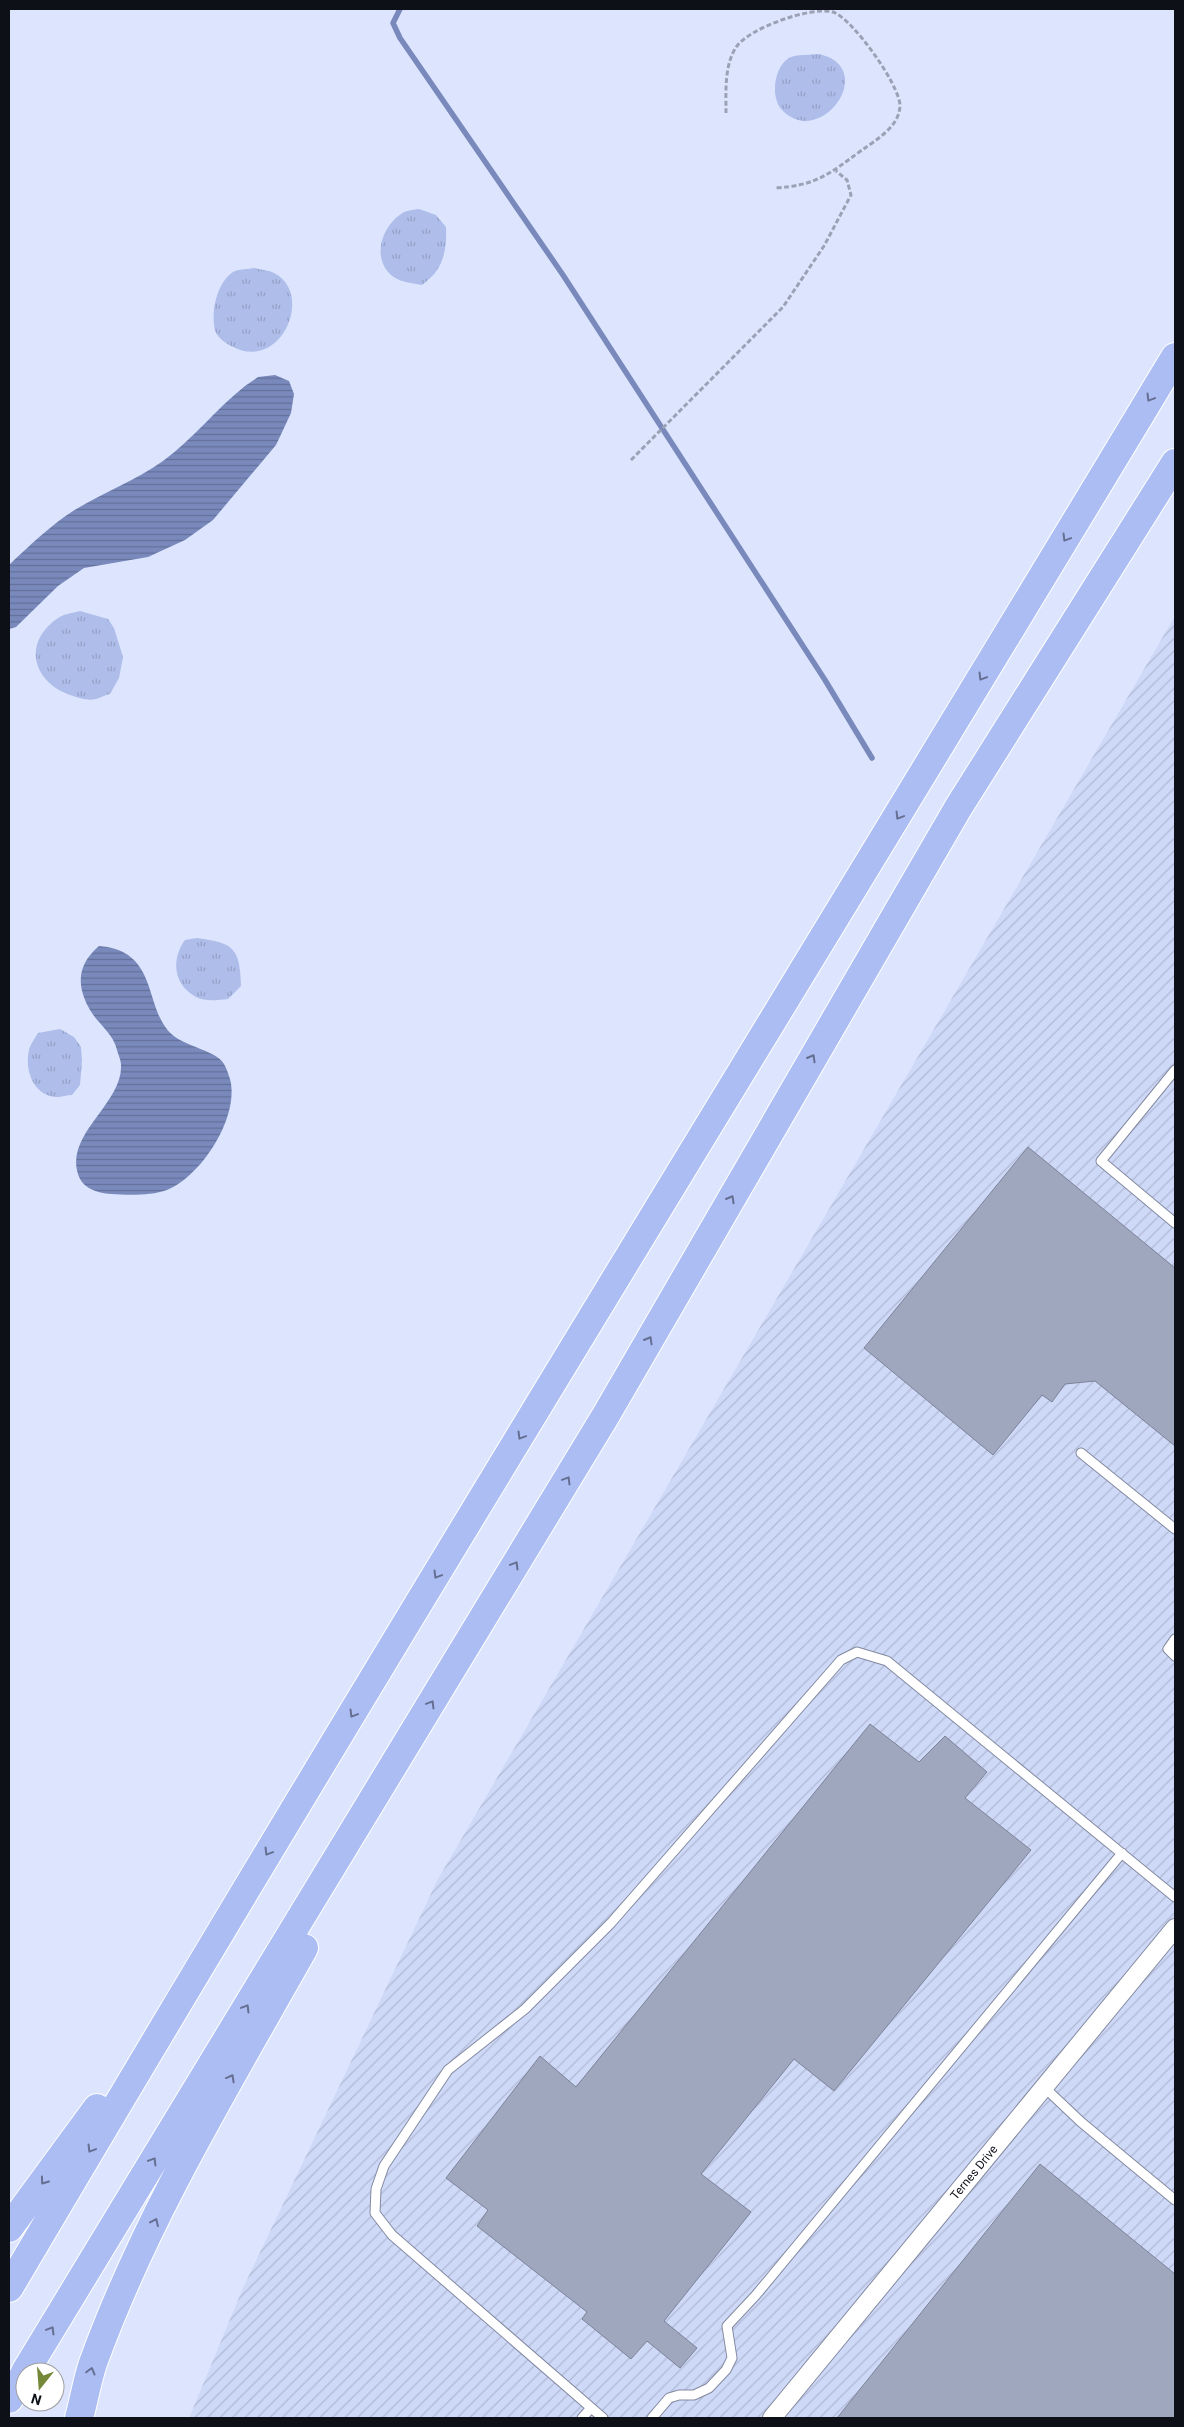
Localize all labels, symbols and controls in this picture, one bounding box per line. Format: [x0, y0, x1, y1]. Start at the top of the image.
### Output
one-way arrow [1147, 393, 1157, 402]
one-way arrow [1063, 532, 1073, 541]
one-way arrow [979, 671, 989, 680]
one-way arrow [895, 811, 905, 820]
one-way arrow [805, 1055, 815, 1064]
one-way arrow [724, 1196, 734, 1205]
one-way arrow [643, 1336, 653, 1345]
one-way arrow [518, 1430, 528, 1439]
one-way arrow [560, 1476, 570, 1485]
one-way arrow [509, 1562, 518, 1571]
one-way arrow [434, 1569, 443, 1578]
one-way arrow [424, 1700, 434, 1709]
one-way arrow [349, 1708, 359, 1717]
one-way arrow [265, 1847, 275, 1856]
one-way arrow [240, 2004, 250, 2013]
one-way arrow [224, 2075, 234, 2084]
street label: Ternes Drive [948, 2142, 1000, 2202]
one-way arrow [87, 2143, 97, 2152]
one-way arrow [147, 2158, 157, 2167]
one-way arrow [40, 2175, 50, 2184]
one-way arrow [148, 2218, 159, 2227]
one-way arrow [44, 2327, 54, 2336]
north arrow [15, 2362, 65, 2412]
one-way arrow [85, 2367, 96, 2375]
text: N [29, 2390, 43, 2409]

